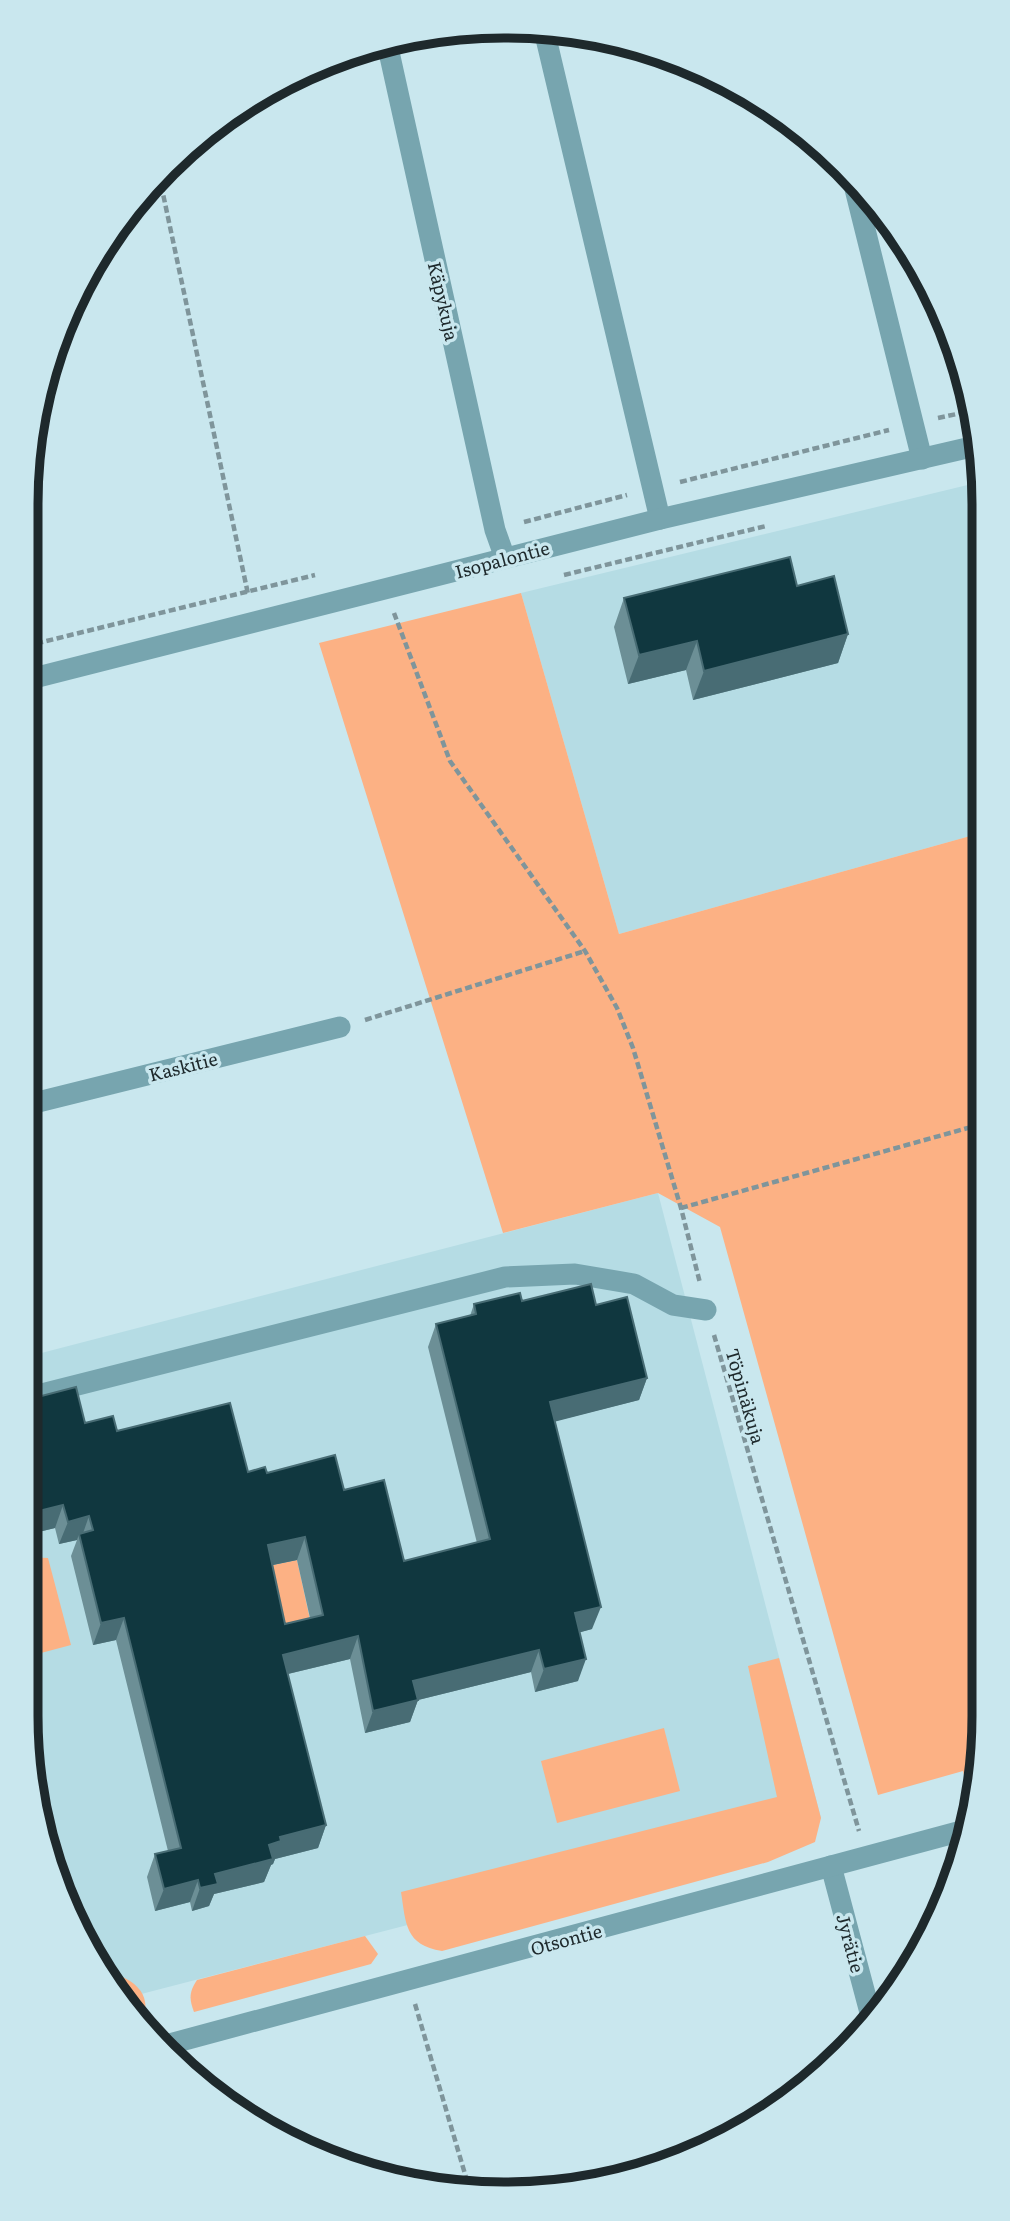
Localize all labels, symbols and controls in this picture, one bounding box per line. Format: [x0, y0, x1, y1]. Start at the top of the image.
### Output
street label: Käpykuja [422, 259, 466, 344]
street label: Isopalontie [452, 533, 552, 585]
street label: Kaskitie [146, 1044, 220, 1088]
street label: Töpinäkuja [719, 1345, 773, 1447]
street label: Jyrätie [830, 1910, 872, 1976]
street label: Otsontie [527, 1917, 605, 1961]

